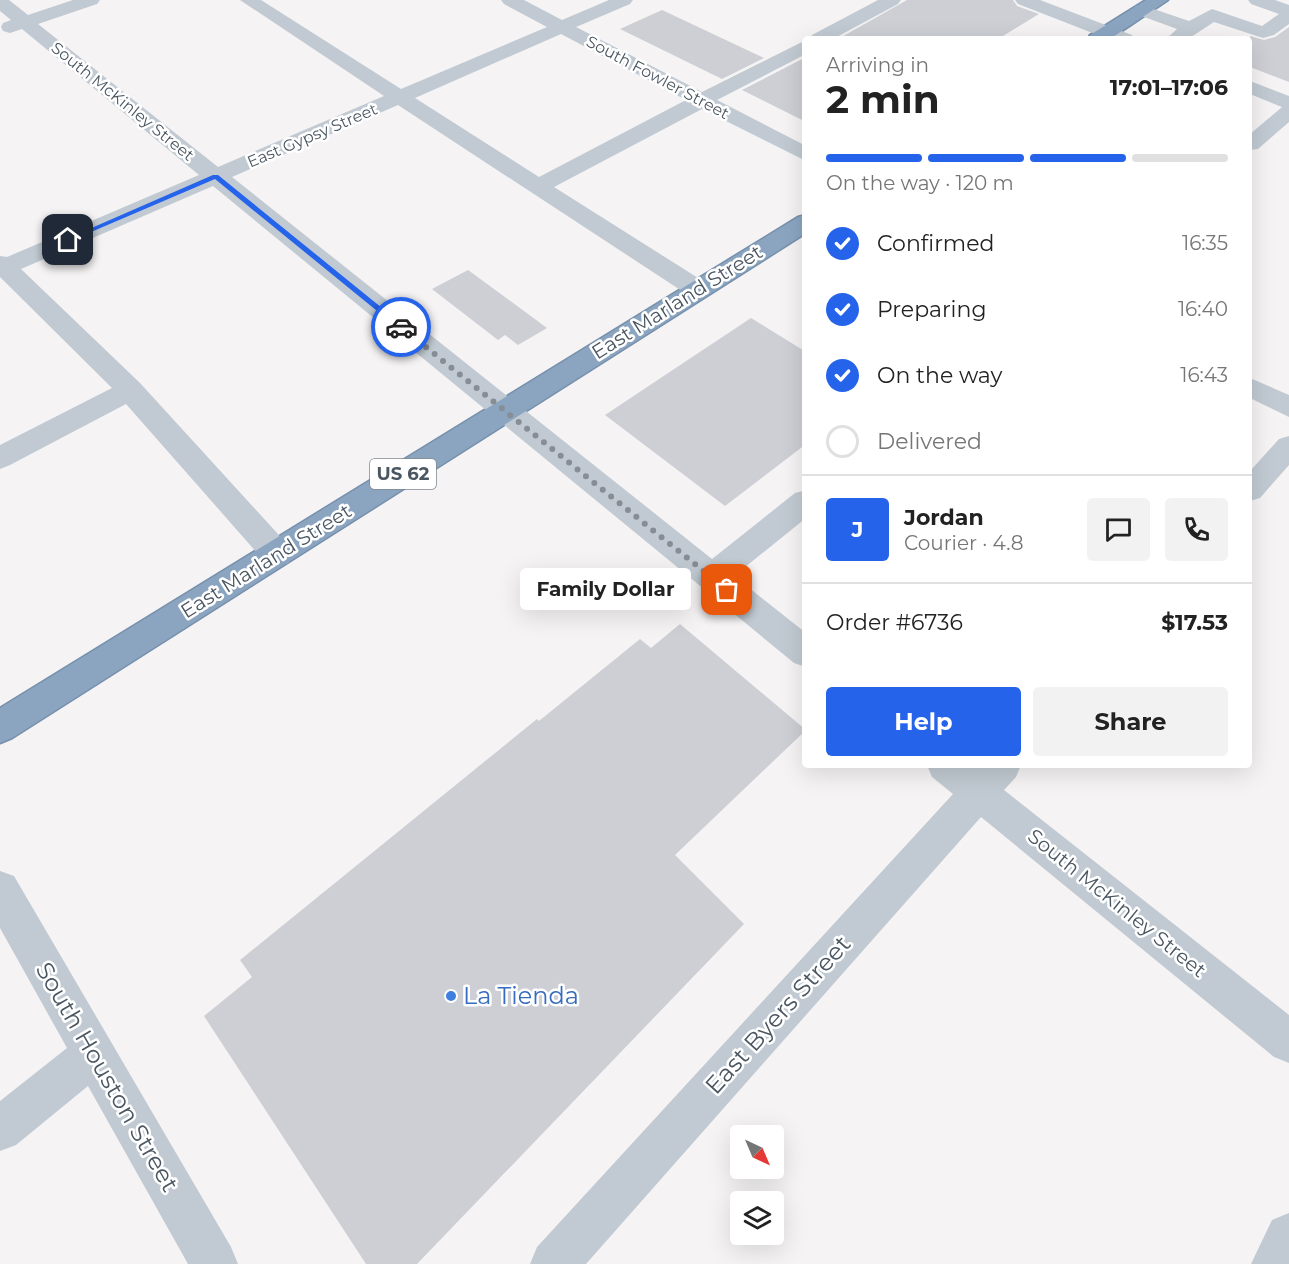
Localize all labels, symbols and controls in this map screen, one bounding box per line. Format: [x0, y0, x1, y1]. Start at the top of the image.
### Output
street label: South Fowler Street [583, 32, 733, 123]
street label: South McKinley Street [48, 38, 198, 165]
text: Arriving in [826, 53, 929, 77]
text: 17:01–17:06 [1110, 74, 1228, 101]
text: 2 min [826, 75, 940, 123]
street label: East Gypsy Street [244, 99, 381, 171]
text: On the way · 120 m [826, 171, 1014, 195]
pin [42, 214, 93, 265]
icon: home [51, 223, 84, 256]
icon: check [826, 227, 859, 260]
text: Confirmed [877, 230, 994, 257]
text: 16:35 [1182, 231, 1228, 255]
street label: East Marland Street [587, 240, 767, 364]
icon: check [826, 293, 859, 326]
text: Preparing [877, 296, 986, 323]
courier [371, 297, 431, 357]
text: 16:40 [1178, 297, 1228, 321]
icon: car [385, 311, 418, 344]
icon: check [826, 359, 859, 392]
text: On the way [877, 362, 1002, 389]
text: 16:43 [1180, 363, 1228, 387]
text: Delivered [877, 428, 982, 455]
road number: US 62 [370, 459, 436, 489]
button: chat [1087, 498, 1150, 561]
button: phone [1165, 498, 1228, 561]
street label: East Marland Street [176, 499, 356, 623]
text: Jordan [904, 504, 984, 531]
text: J [852, 516, 863, 543]
text: Courier · 4.8 [904, 531, 1023, 555]
pin [701, 564, 752, 615]
callout: Family Dollar [520, 569, 691, 611]
icon: bag [710, 573, 743, 606]
text: Family Dollar [536, 577, 675, 601]
text: Order #6736 [826, 609, 963, 636]
text: $17.53 [1161, 609, 1228, 636]
button: Help [826, 687, 1021, 756]
button: Share [1033, 687, 1228, 756]
street label: South McKinley Street [1023, 824, 1211, 982]
street label: East Byers Street [699, 929, 857, 1100]
street label: South Houston Street [30, 957, 185, 1197]
place label: La Tienda [463, 981, 579, 1010]
marker: La Tienda [444, 989, 458, 1003]
north arrow [730, 1125, 784, 1179]
map controls [730, 1125, 784, 1245]
button: layers [730, 1191, 784, 1245]

